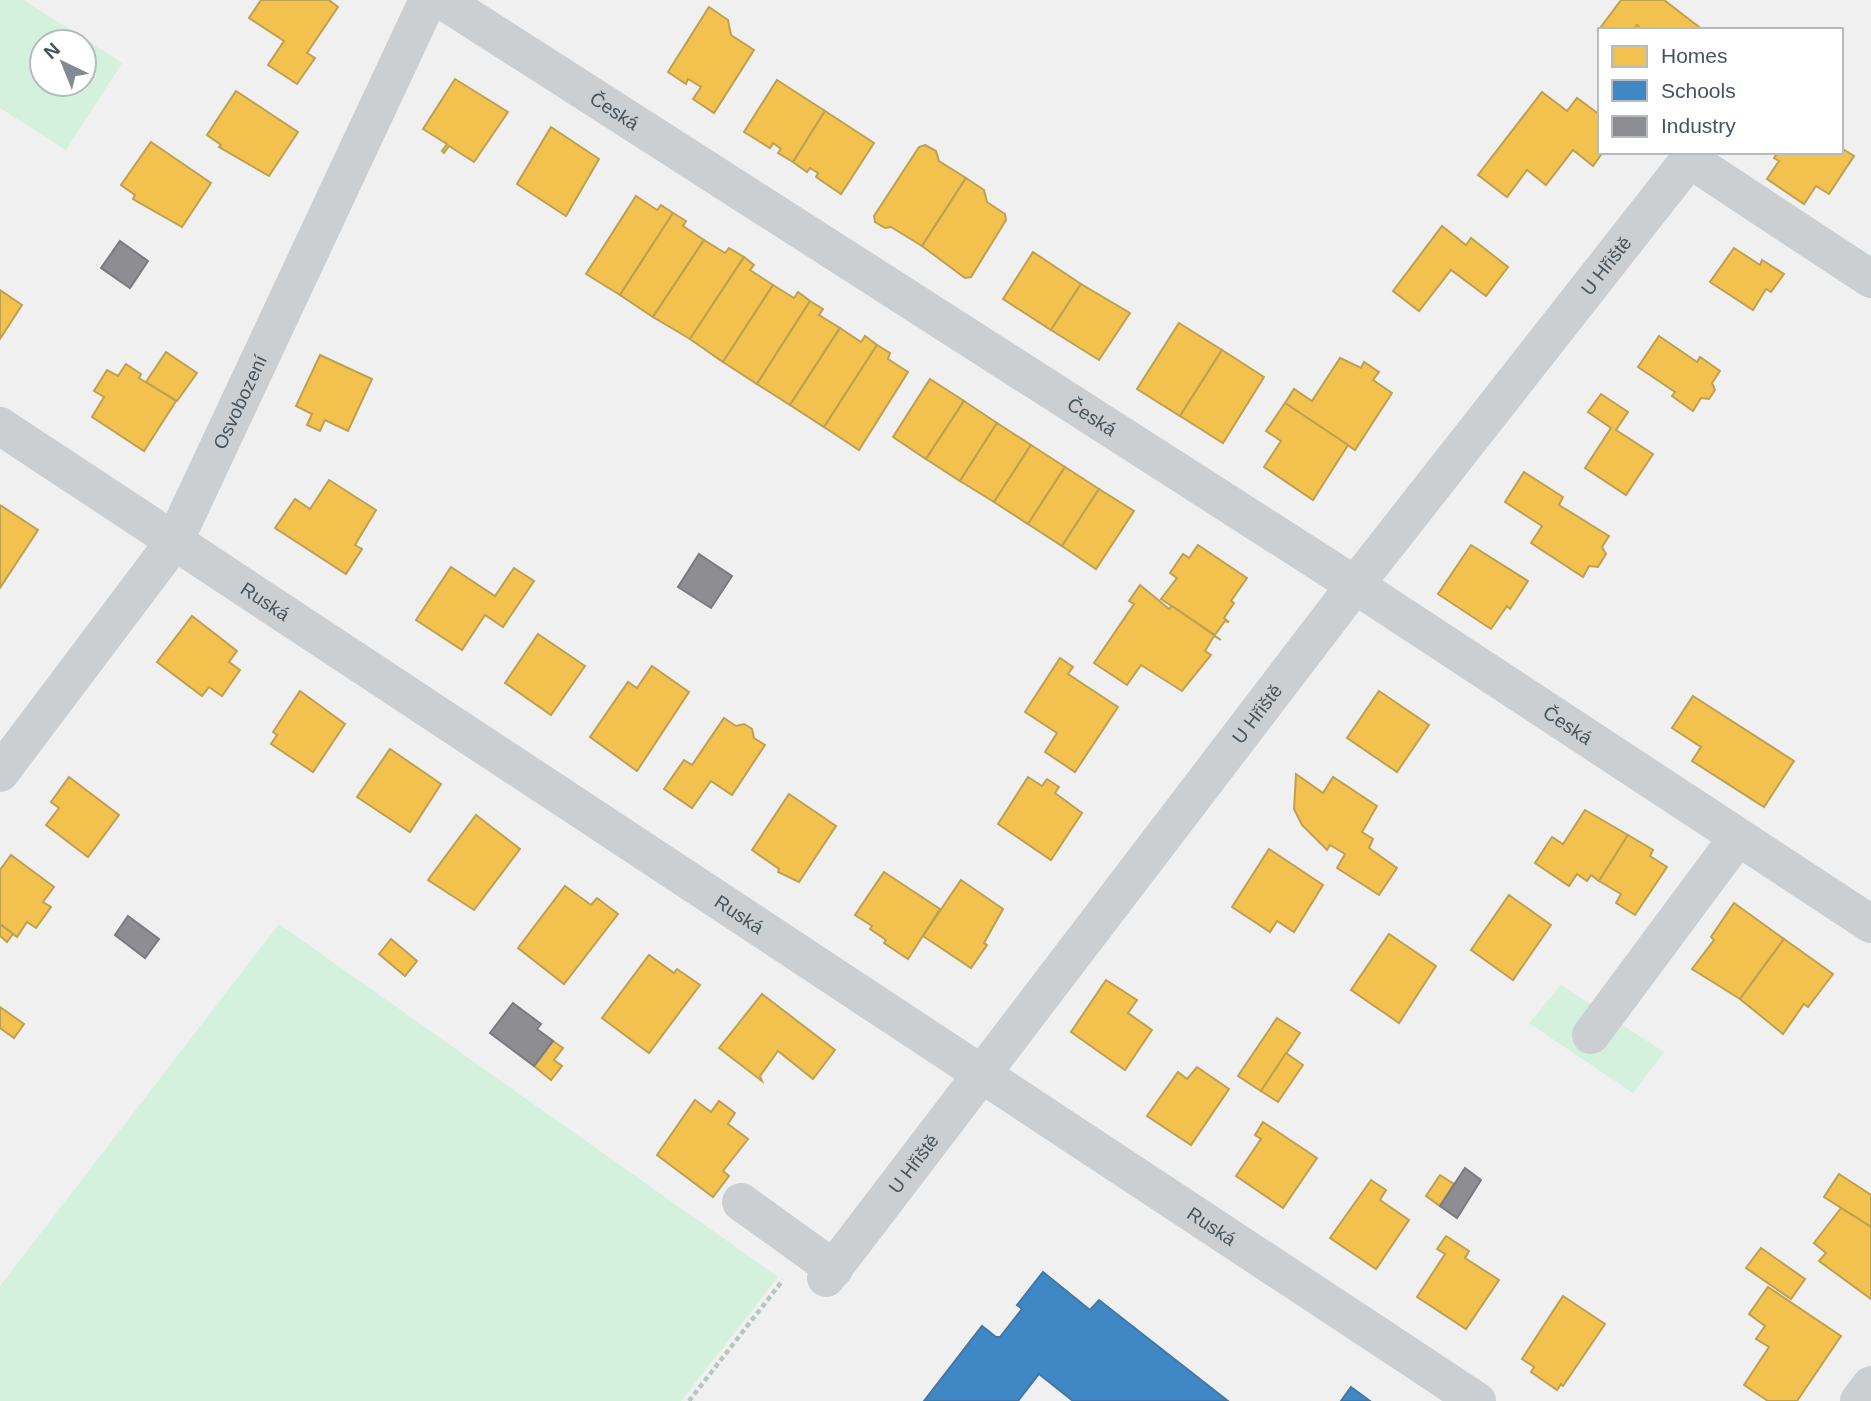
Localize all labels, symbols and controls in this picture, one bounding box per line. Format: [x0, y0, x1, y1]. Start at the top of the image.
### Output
north arrow [28, 28, 98, 98]
legend [1598, 28, 1843, 154]
text: N [40, 39, 64, 63]
text: Homes [1661, 44, 1728, 67]
text: Schools [1661, 79, 1736, 102]
street label: Česká [586, 88, 643, 135]
text: Industry [1661, 114, 1736, 137]
street label: U Hřiště [1577, 232, 1636, 299]
street label: Osvobození [209, 351, 271, 452]
street label: Česká [1063, 394, 1120, 441]
street label: Ruská [237, 578, 294, 625]
street label: U Hřiště [1228, 680, 1286, 748]
street label: Česká [1539, 702, 1596, 749]
street label: Ruská [711, 891, 768, 938]
street label: U Hřiště [885, 1130, 943, 1198]
street label: Ruská [1183, 1203, 1240, 1250]

